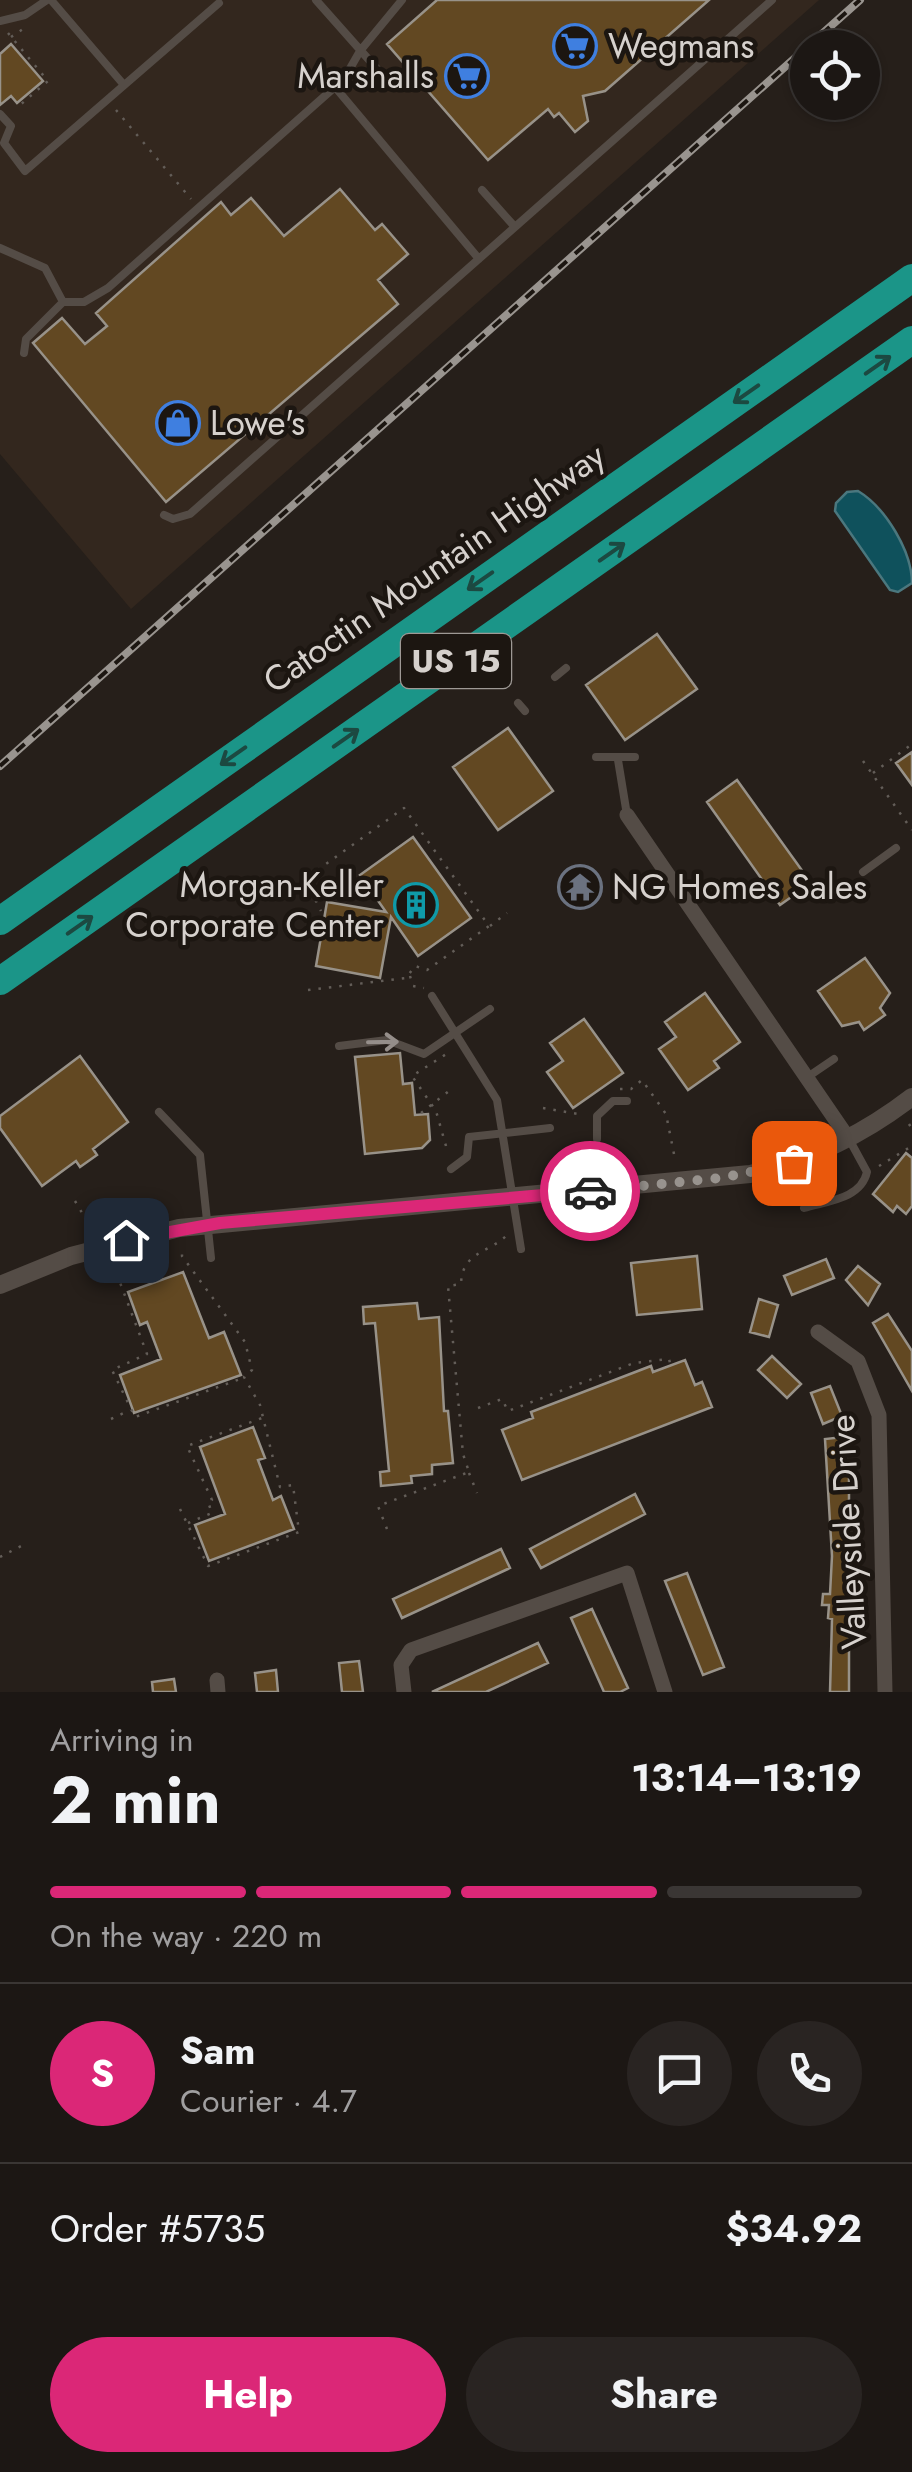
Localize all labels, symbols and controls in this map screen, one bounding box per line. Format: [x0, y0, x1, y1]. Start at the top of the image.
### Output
place label: Wegmans [608, 21, 754, 71]
supermarket icon: Wegmans [552, 23, 598, 69]
map controls [790, 30, 880, 120]
button: locate [790, 30, 880, 120]
place label: Marshalls [297, 51, 434, 101]
supermarket icon: Marshalls [444, 53, 490, 99]
one-way arrow [864, 354, 891, 375]
one-way arrow [733, 383, 761, 404]
place label: Lowe's [210, 398, 305, 448]
shop icon: Lowe's [155, 400, 201, 446]
street label: Catoctin Mountain Highway [253, 430, 616, 705]
one-way arrow [598, 542, 626, 563]
one-way arrow [467, 570, 495, 591]
road number: US 15 [401, 634, 511, 688]
one-way arrow [332, 728, 359, 749]
one-way arrow [220, 745, 247, 766]
place label: Morgan-Keller Corporate Center [125, 860, 384, 950]
place label: NG Homes Sales [612, 862, 867, 912]
temple icon: NG Homes Sales [557, 864, 603, 910]
building icon: Morgan-Keller Corporate Center [393, 882, 439, 928]
one-way arrow [66, 915, 93, 936]
one-way arrow [366, 1032, 399, 1052]
pin [752, 1121, 837, 1206]
icon: bag [767, 1136, 822, 1191]
courier [540, 1141, 640, 1241]
icon: car [563, 1164, 618, 1219]
pin [84, 1198, 169, 1283]
icon: home [99, 1213, 154, 1268]
street label: Valleyside Drive [817, 1413, 879, 1651]
text: Arriving in [50, 1717, 194, 1763]
text: 13:14–13:19 [631, 1750, 862, 1805]
text: 2 min [50, 1753, 221, 1847]
text: On the way · 220 m [50, 1913, 322, 1959]
button: chat [627, 2021, 732, 2126]
button: phone [757, 2021, 862, 2126]
text: Sam [180, 2023, 255, 2078]
text: S [91, 2046, 114, 2101]
text: Courier · 4.7 [180, 2078, 357, 2124]
text: Order #5735 [50, 2201, 265, 2256]
text: $34.92 [726, 2201, 862, 2256]
button: Help [50, 2337, 446, 2452]
button: Share [466, 2337, 862, 2452]

